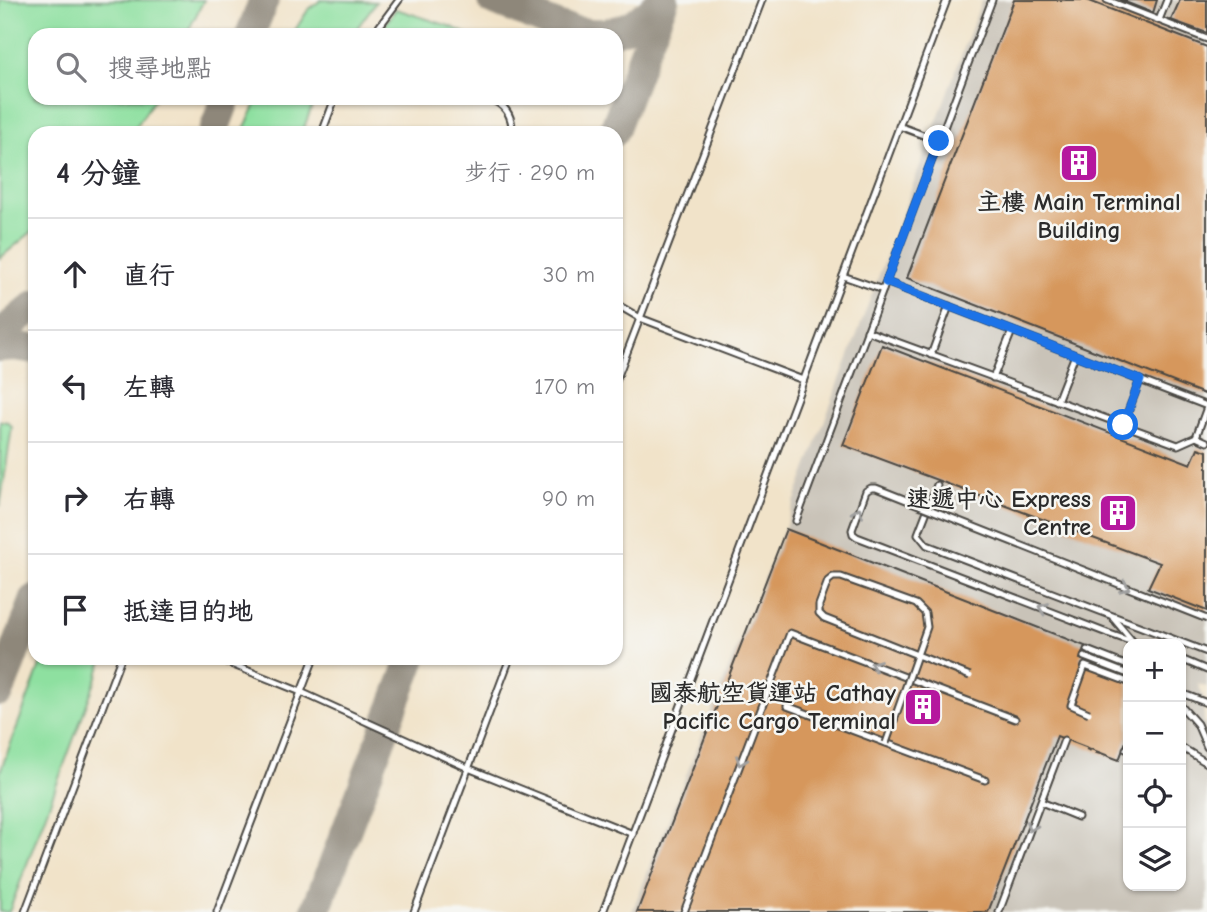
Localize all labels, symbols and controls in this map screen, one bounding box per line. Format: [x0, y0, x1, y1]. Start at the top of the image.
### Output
search box [28, 28, 623, 105]
icon: search [52, 48, 90, 86]
text: 搜尋地點 [108, 54, 212, 84]
route end [923, 125, 954, 156]
building icon: 主樓 Main Terminal Building [1058, 142, 1100, 184]
text: 4 分鐘 [56, 156, 141, 191]
text: 步行 · 290 m [465, 159, 595, 186]
place label: 主樓 Main Terminal Building [977, 188, 1181, 244]
icon: ahead [56, 255, 94, 293]
text: 直行 [123, 261, 175, 291]
text: 30 m [543, 261, 595, 288]
icon: left [56, 367, 94, 405]
text: 左轉 [123, 373, 175, 403]
text: 170 m [534, 373, 595, 400]
route start [1107, 409, 1138, 440]
icon: right [56, 479, 94, 517]
text: 右轉 [123, 485, 175, 515]
text: 90 m [542, 485, 595, 512]
place label: 速遞中心 Express Centre [907, 485, 1091, 541]
building icon: 速遞中心 Express Centre [1097, 492, 1139, 534]
one-way arrow [850, 507, 864, 519]
one-way arrow [1119, 578, 1131, 592]
icon: arrive [56, 591, 94, 629]
text: 抵達目的地 [123, 597, 253, 627]
one-way arrow [1037, 602, 1050, 616]
map controls [1123, 639, 1186, 891]
button: + [1123, 639, 1186, 702]
one-way arrow [869, 659, 881, 673]
place label: 國泰航空貨運站 Cathay Pacific Cargo Terminal [649, 679, 896, 735]
building icon: 國泰航空貨運站 Cathay Pacific Cargo Terminal [902, 686, 944, 728]
button: − [1123, 702, 1186, 765]
one-way arrow [736, 754, 750, 766]
button: locate [1123, 765, 1186, 828]
one-way arrow [1026, 820, 1040, 832]
button: layers [1123, 828, 1186, 891]

